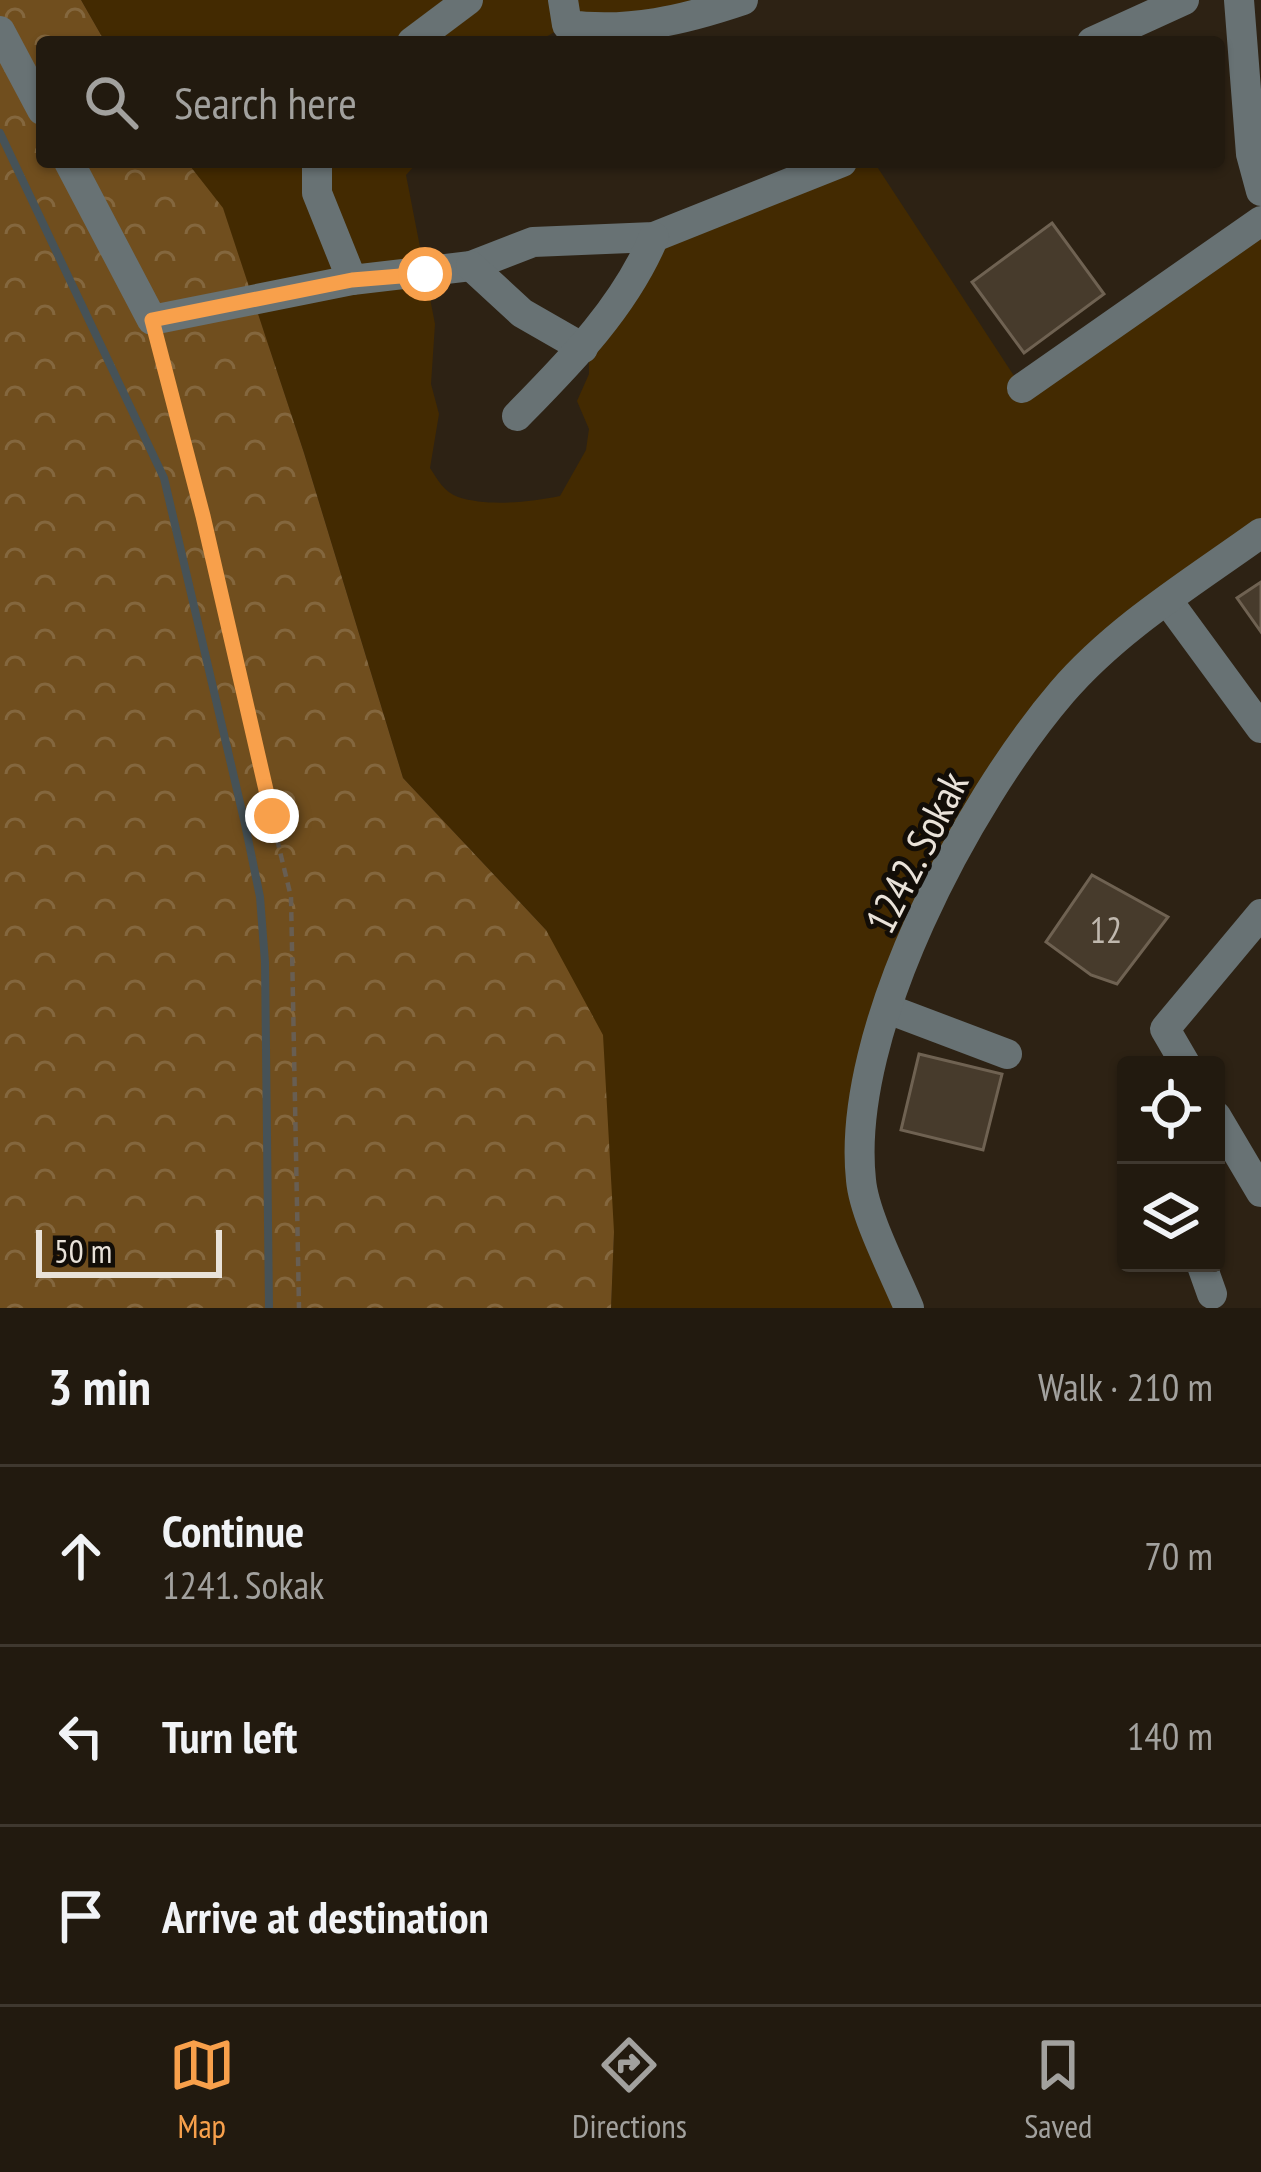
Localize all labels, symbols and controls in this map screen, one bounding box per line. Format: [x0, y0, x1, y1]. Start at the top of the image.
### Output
search box [36, 36, 1225, 168]
icon: search [78, 69, 144, 135]
text: Search here [174, 73, 357, 131]
route start [398, 247, 452, 301]
street label: 1242. Sokak [852, 762, 980, 942]
route end [245, 789, 299, 843]
house number: 12 [1090, 906, 1122, 953]
map controls [1117, 1056, 1225, 1272]
button: locate [1117, 1056, 1225, 1164]
button: layers [1117, 1164, 1225, 1272]
scale bar [36, 1224, 222, 1277]
text: 50 m [54, 1229, 112, 1272]
text: 3 min [48, 1353, 151, 1419]
text: Walk · 210 m [1038, 1361, 1213, 1412]
text: Continue [162, 1501, 304, 1559]
icon: ahead [48, 1523, 114, 1589]
text: 70 m [1144, 1530, 1213, 1581]
text: 1241. Sokak [162, 1559, 324, 1610]
icon: left [48, 1703, 114, 1769]
text: Turn left [162, 1707, 297, 1765]
text: 140 m [1127, 1710, 1213, 1761]
icon: arrive [48, 1883, 114, 1949]
text: Arrive at destination [162, 1887, 489, 1945]
tab: Map [169, 2032, 235, 2147]
tab: Directions [572, 2032, 687, 2147]
tab: Saved [1024, 2032, 1092, 2147]

